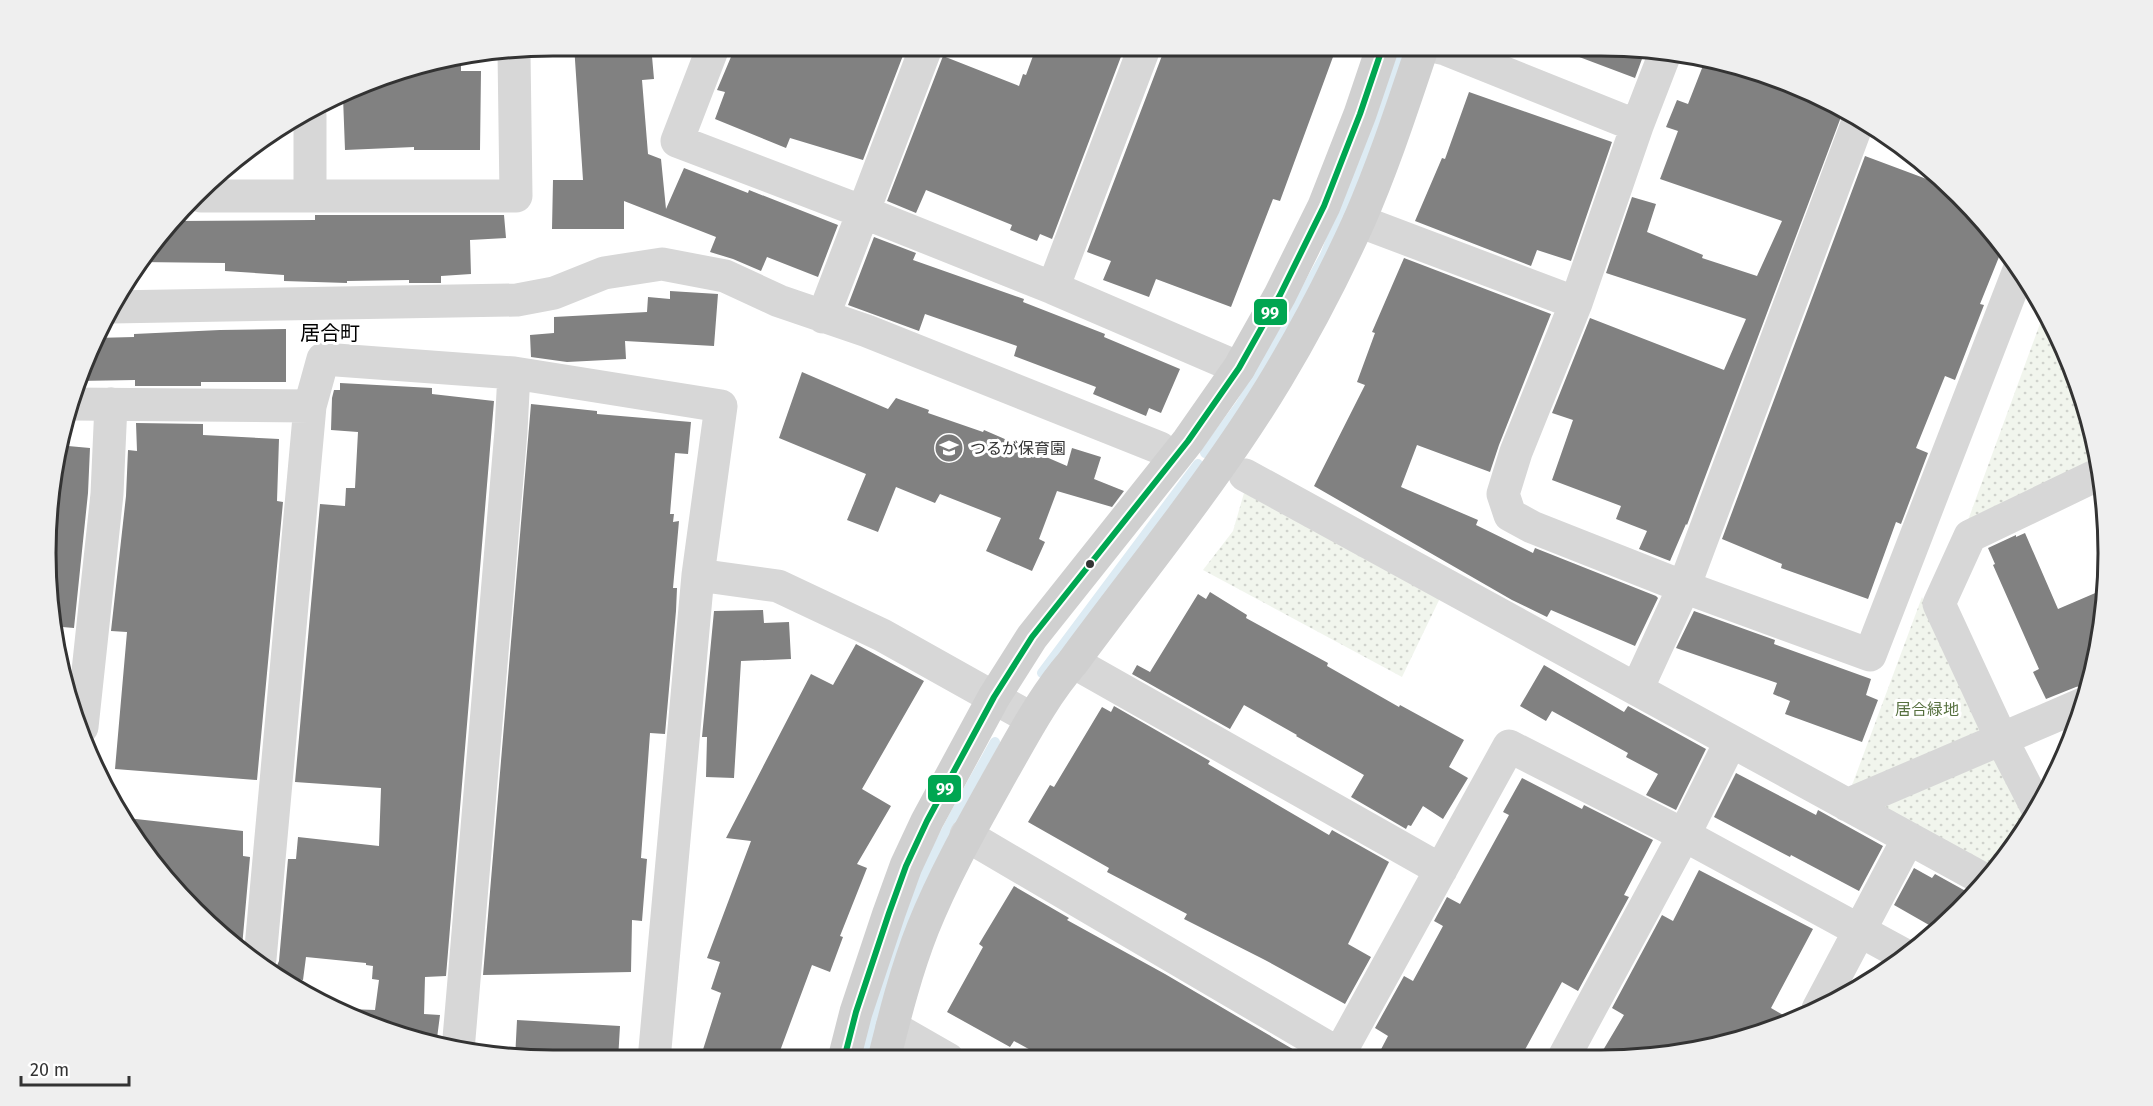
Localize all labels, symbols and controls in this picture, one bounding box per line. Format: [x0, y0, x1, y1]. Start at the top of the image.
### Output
line badge: 99 [1253, 298, 1288, 326]
text: 99 [1261, 303, 1279, 322]
district label: 居合町 [300, 321, 360, 345]
school or university icon: つるが保育園 [933, 432, 965, 464]
place label: つるが保育園 [970, 439, 1066, 458]
unlabelled marker [1084, 558, 1096, 570]
park label: 居合緑地 [1895, 700, 1959, 719]
line badge: 99 [927, 774, 962, 803]
text: 99 [936, 779, 954, 798]
scale bar [21, 1049, 129, 1087]
text: 20 m [30, 1059, 69, 1081]

